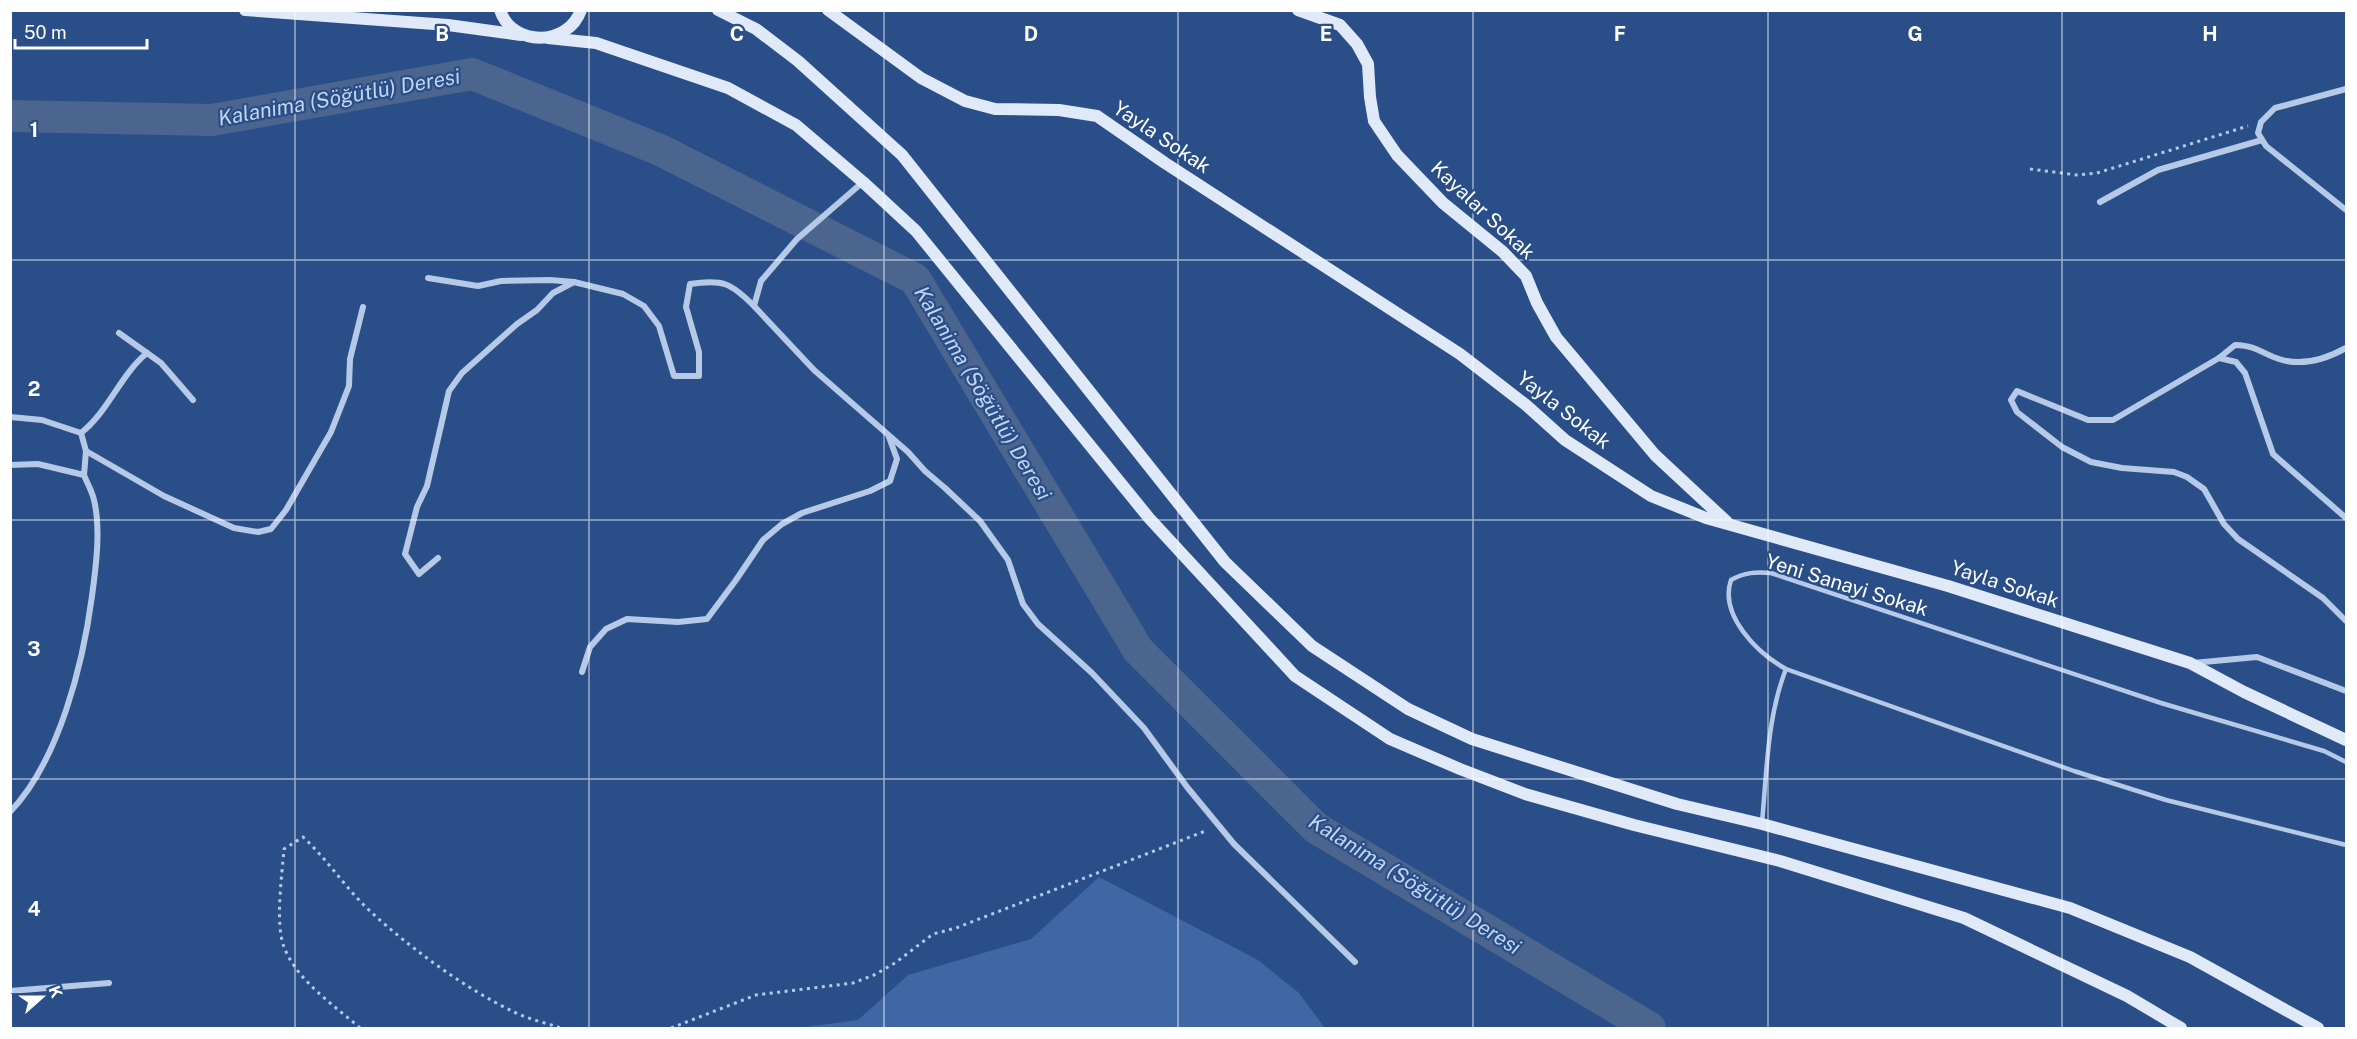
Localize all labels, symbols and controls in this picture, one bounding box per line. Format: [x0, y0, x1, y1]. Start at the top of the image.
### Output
scale bar [15, 12, 147, 50]
text: 50 m [24, 22, 67, 43]
text: B [435, 22, 449, 46]
text: C [730, 22, 744, 46]
text: D [1024, 22, 1038, 46]
text: E [1320, 22, 1332, 46]
text: F [1614, 22, 1626, 46]
text: G [1907, 22, 1923, 46]
text: H [2202, 22, 2218, 46]
water label: Kalanima (Söğütlü) Deresi [216, 63, 462, 131]
street label: Yayla Sokak [1109, 96, 1215, 178]
text: 1 [30, 118, 38, 142]
street label: Kayalar Sokak [1426, 156, 1540, 264]
water label: Kalanima (Söğütlü) Deresi [909, 282, 1057, 504]
street label: Yayla Sokak [1512, 366, 1616, 454]
text: 2 [28, 377, 40, 401]
street label: Yeni Sanayi Sokak [1763, 549, 1931, 621]
street label: Yayla Sokak [1948, 555, 2062, 613]
text: 3 [27, 637, 41, 661]
water label: Kalanima (Söğütlü) Deresi [1304, 808, 1526, 960]
text: 4 [27, 897, 41, 921]
north arrow [12, 967, 72, 1027]
text: K [45, 983, 67, 1001]

